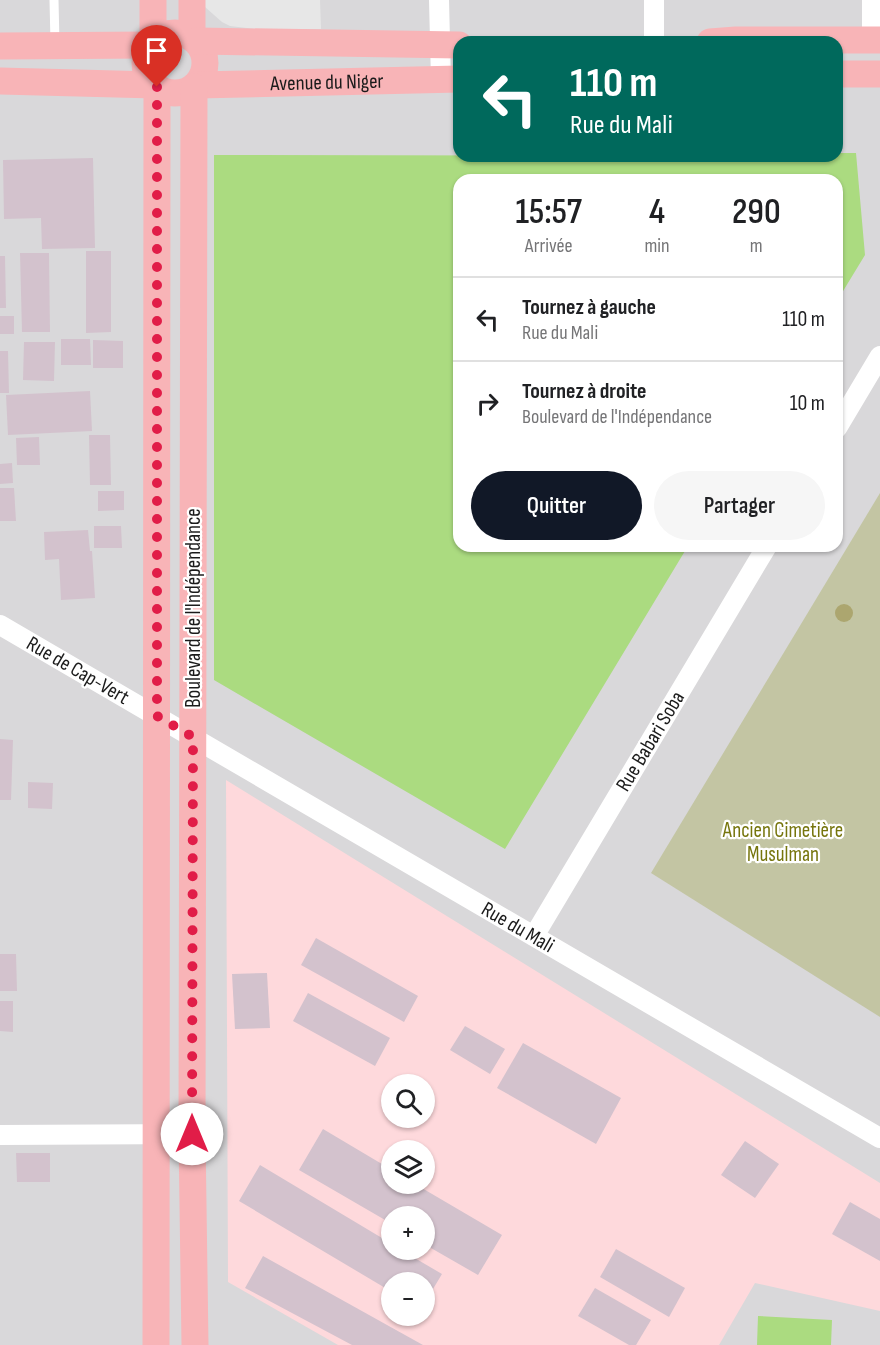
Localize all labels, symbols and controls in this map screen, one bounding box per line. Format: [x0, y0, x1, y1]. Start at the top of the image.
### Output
pin [131, 25, 182, 87]
icon: arrive [140, 34, 173, 67]
text: 110 m [570, 58, 657, 109]
icon: left [471, 60, 549, 138]
street label: Avenue du Niger [269, 69, 384, 96]
text: Rue du Mali [570, 109, 673, 141]
text: 15:57 [515, 191, 582, 234]
text: 4 [649, 191, 665, 234]
text: 290 [732, 191, 781, 234]
text: Arrivée [525, 234, 573, 258]
text: min [644, 234, 670, 258]
text: m [750, 234, 763, 258]
text: Tournez à gauche [522, 294, 656, 321]
icon: left [471, 303, 504, 336]
text: 110 m [782, 306, 825, 333]
text: Rue du Mali [522, 321, 598, 345]
text: Tournez à droite [522, 378, 647, 405]
icon: right [471, 387, 504, 420]
text: 10 m [790, 390, 825, 417]
text: Boulevard de l'Indépendance [522, 405, 712, 429]
button: Quitter [471, 471, 642, 540]
button: Partager [654, 471, 825, 540]
street label: Boulevard de l'Indépendance [181, 508, 206, 708]
street label: Rue de Cap-Vert [22, 631, 134, 710]
street label: Rue Babari Soba [611, 687, 690, 796]
park label: Ancien Cimetière Musulman [722, 818, 843, 867]
street label: Rue du Mali [477, 897, 559, 958]
map controls [381, 1074, 435, 1326]
button: search [381, 1074, 435, 1128]
position arrow [160, 1102, 224, 1166]
button: layers [381, 1140, 435, 1194]
button: + [381, 1206, 435, 1260]
button: − [381, 1272, 435, 1326]

